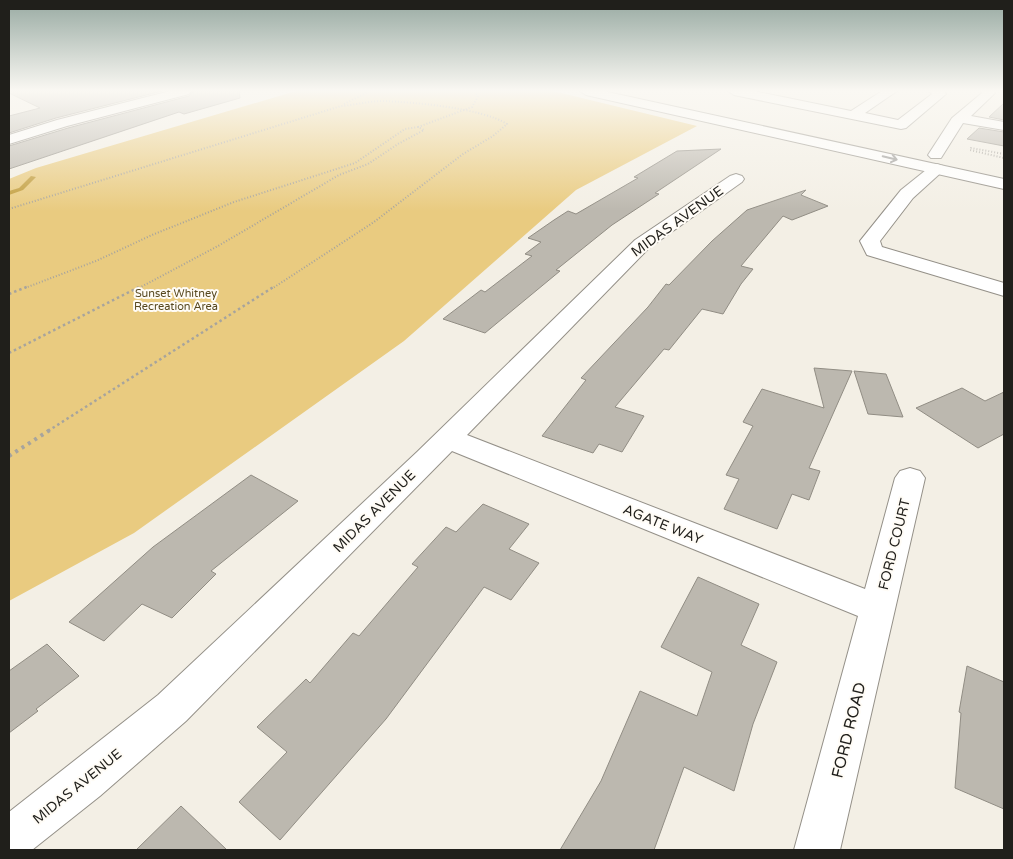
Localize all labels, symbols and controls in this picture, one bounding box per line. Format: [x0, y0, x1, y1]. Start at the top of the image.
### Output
one-way arrow [882, 154, 898, 163]
street label: MIDAS AVENUE [628, 182, 727, 261]
park label: Sunset Whitney Recreation Area [134, 287, 218, 313]
street label: MIDAS AVENUE [330, 466, 419, 556]
street label: FORD COURT [875, 496, 914, 592]
street label: AGATE WAY [621, 501, 705, 548]
street label: FORD ROAD [827, 680, 871, 780]
street label: MIDAS AVENUE [29, 745, 125, 828]

